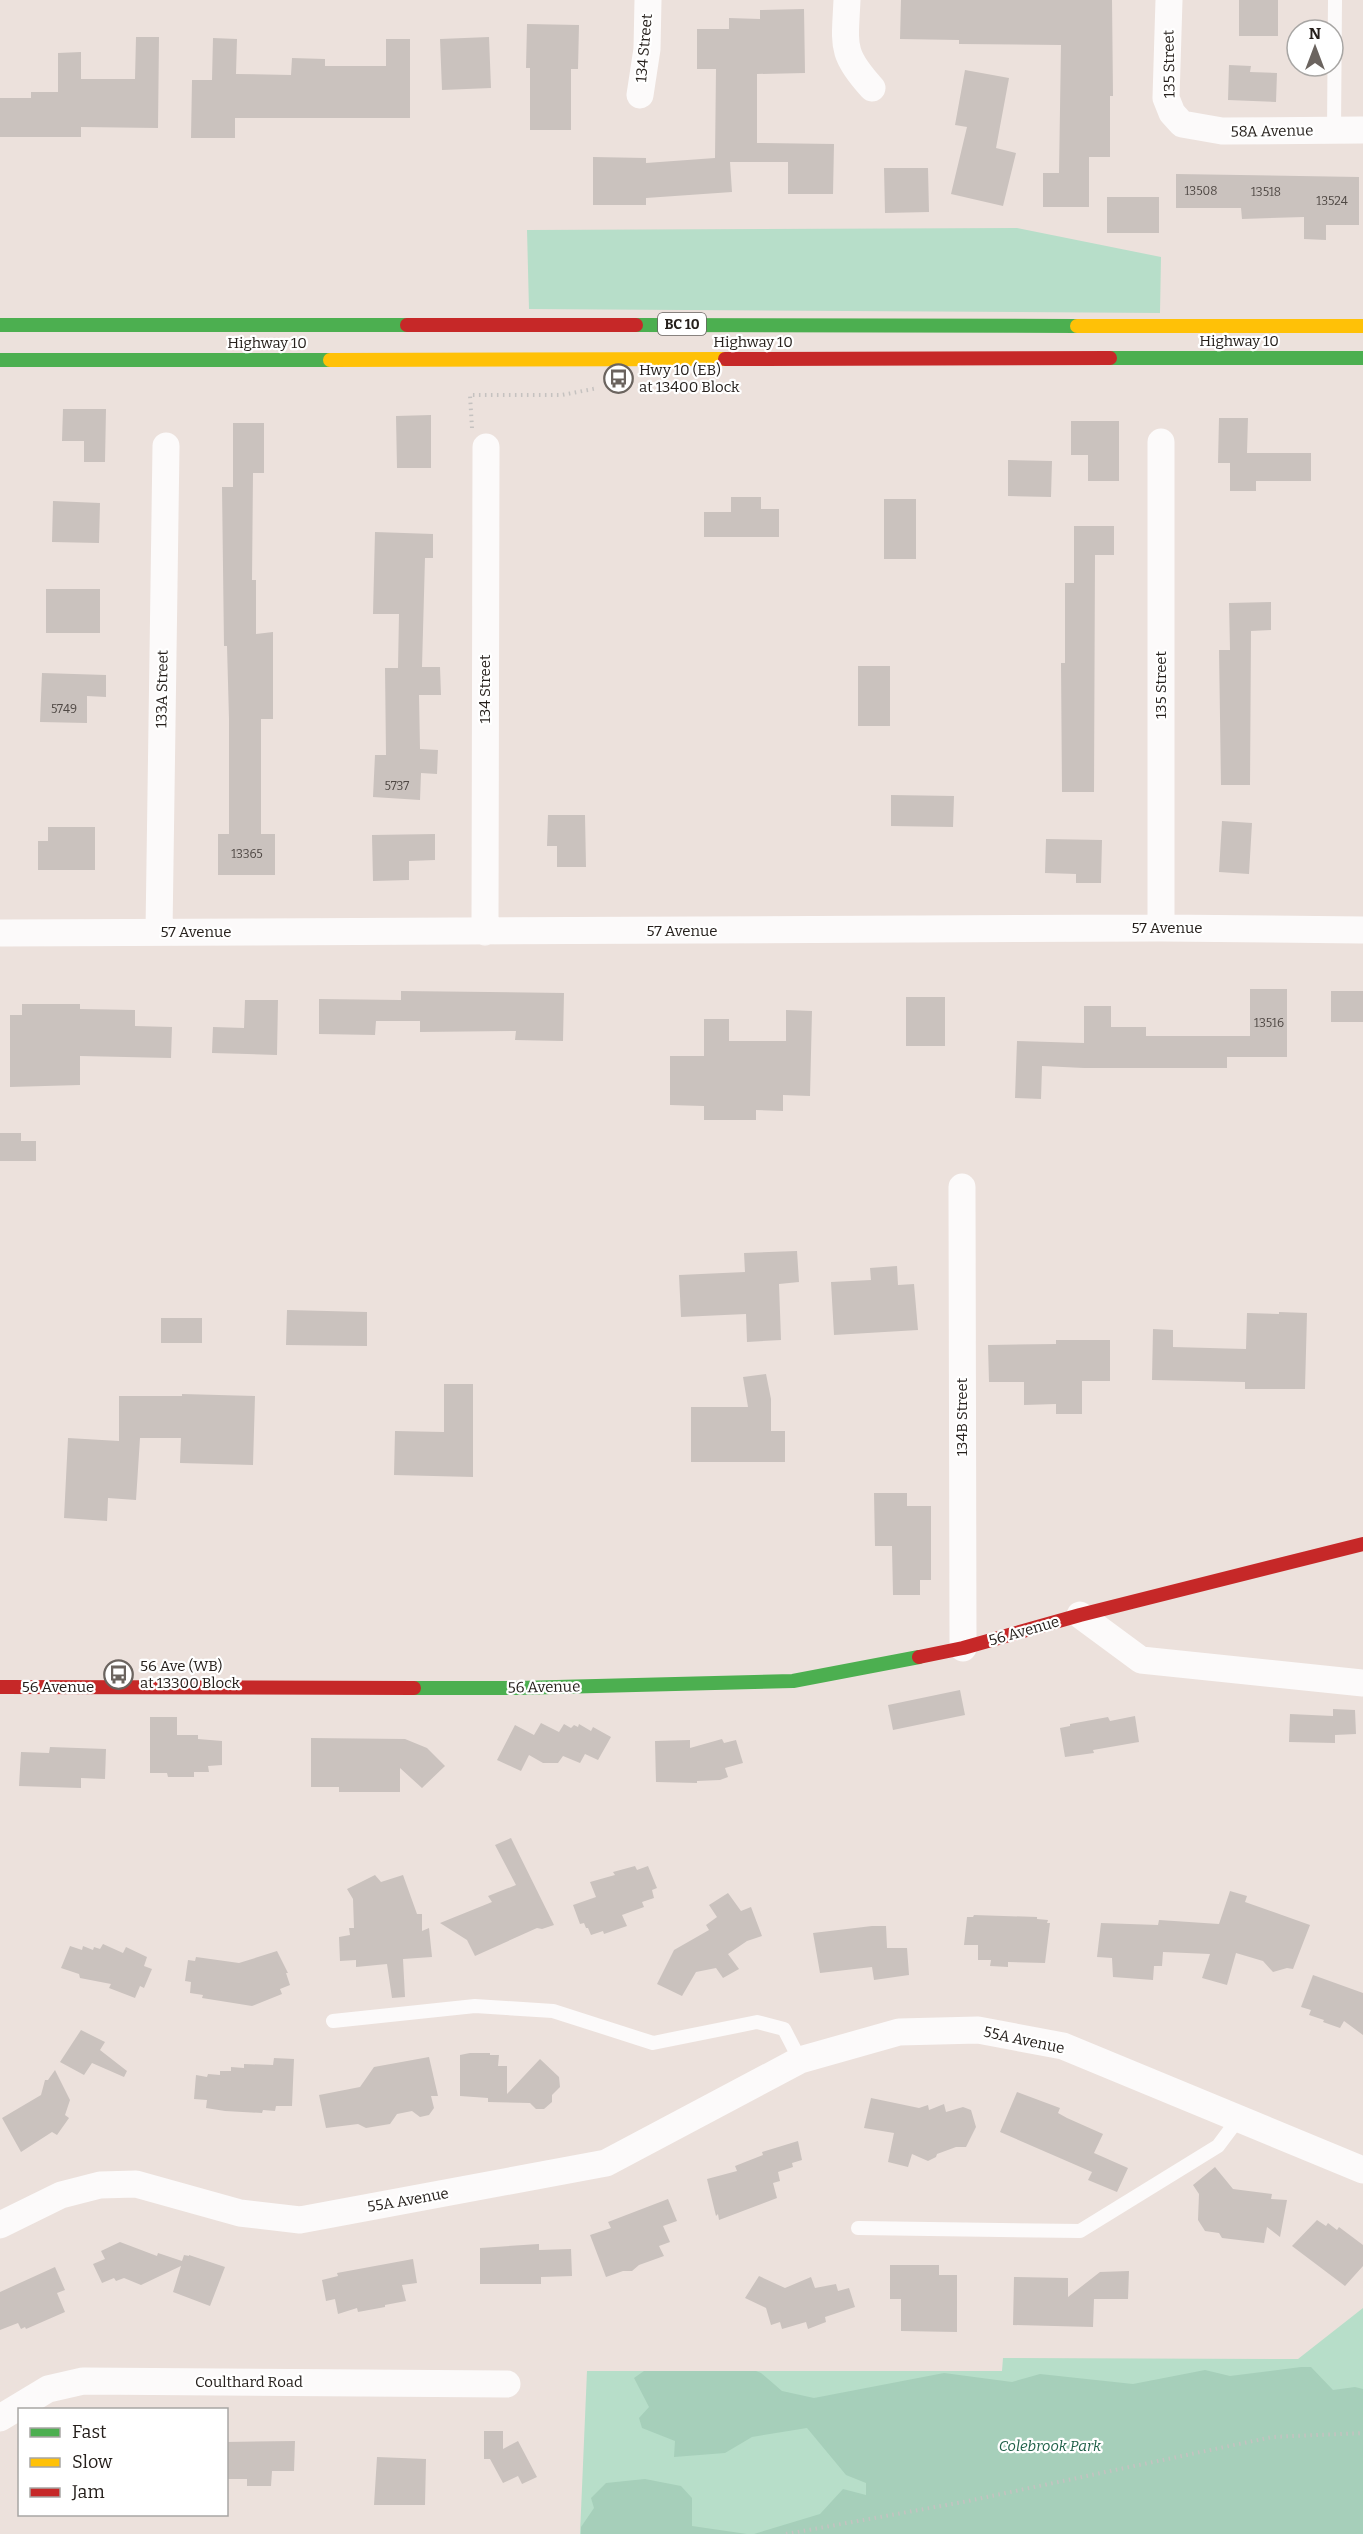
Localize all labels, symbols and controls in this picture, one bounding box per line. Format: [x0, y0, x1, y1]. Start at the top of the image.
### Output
street label: 134 Street [632, 12, 656, 83]
north arrow [1285, 18, 1345, 78]
text: N [1309, 24, 1321, 43]
street label: 135 Street [1159, 29, 1179, 98]
street label: 58A Avenue [1230, 121, 1314, 141]
house number: 13508 [1184, 184, 1218, 198]
house number: 13518 [1251, 185, 1281, 199]
house number: 13524 [1316, 194, 1348, 208]
road number: BC 10 [658, 313, 706, 335]
street label: Highway 10 [1199, 332, 1279, 350]
street label: Highway 10 [713, 333, 793, 351]
street label: Highway 10 [227, 334, 307, 352]
place label: Hwy 10 (EB) at 13400 Block [639, 361, 740, 396]
bus stop icon: Hwy 10 (EB) at 13400 Block [602, 363, 634, 395]
street label: 133A Street [152, 649, 172, 728]
street label: 135 Street [1152, 650, 1170, 719]
street label: 134 Street [476, 654, 494, 723]
house number: 5749 [51, 702, 77, 716]
house number: 5737 [385, 779, 409, 793]
house number: 13365 [231, 847, 263, 861]
street label: 57 Avenue [1132, 919, 1202, 937]
street label: 57 Avenue [647, 922, 717, 940]
street label: 57 Avenue [161, 923, 231, 941]
house number: 13516 [1254, 1016, 1284, 1030]
street label: 134B Street [953, 1377, 971, 1456]
street label: 56 Avenue [987, 1612, 1061, 1650]
place label: 56 Ave (WB) at 13300 Block [140, 1657, 241, 1692]
bus stop icon: 56 Ave (WB) at 13300 Block [103, 1659, 135, 1691]
street label: 56 Avenue [508, 1677, 580, 1697]
street label: 56 Avenue [22, 1678, 94, 1696]
street label: 55A Avenue [982, 2023, 1066, 2057]
street label: 55A Avenue [366, 2184, 450, 2216]
street label: Coulthard Road [195, 2373, 303, 2391]
legend [18, 2408, 228, 2516]
text: Fast [72, 2421, 107, 2443]
park label: Colebrook Park [999, 2437, 1102, 2455]
text: Slow [72, 2451, 113, 2473]
text: Jam [71, 2481, 105, 2503]

